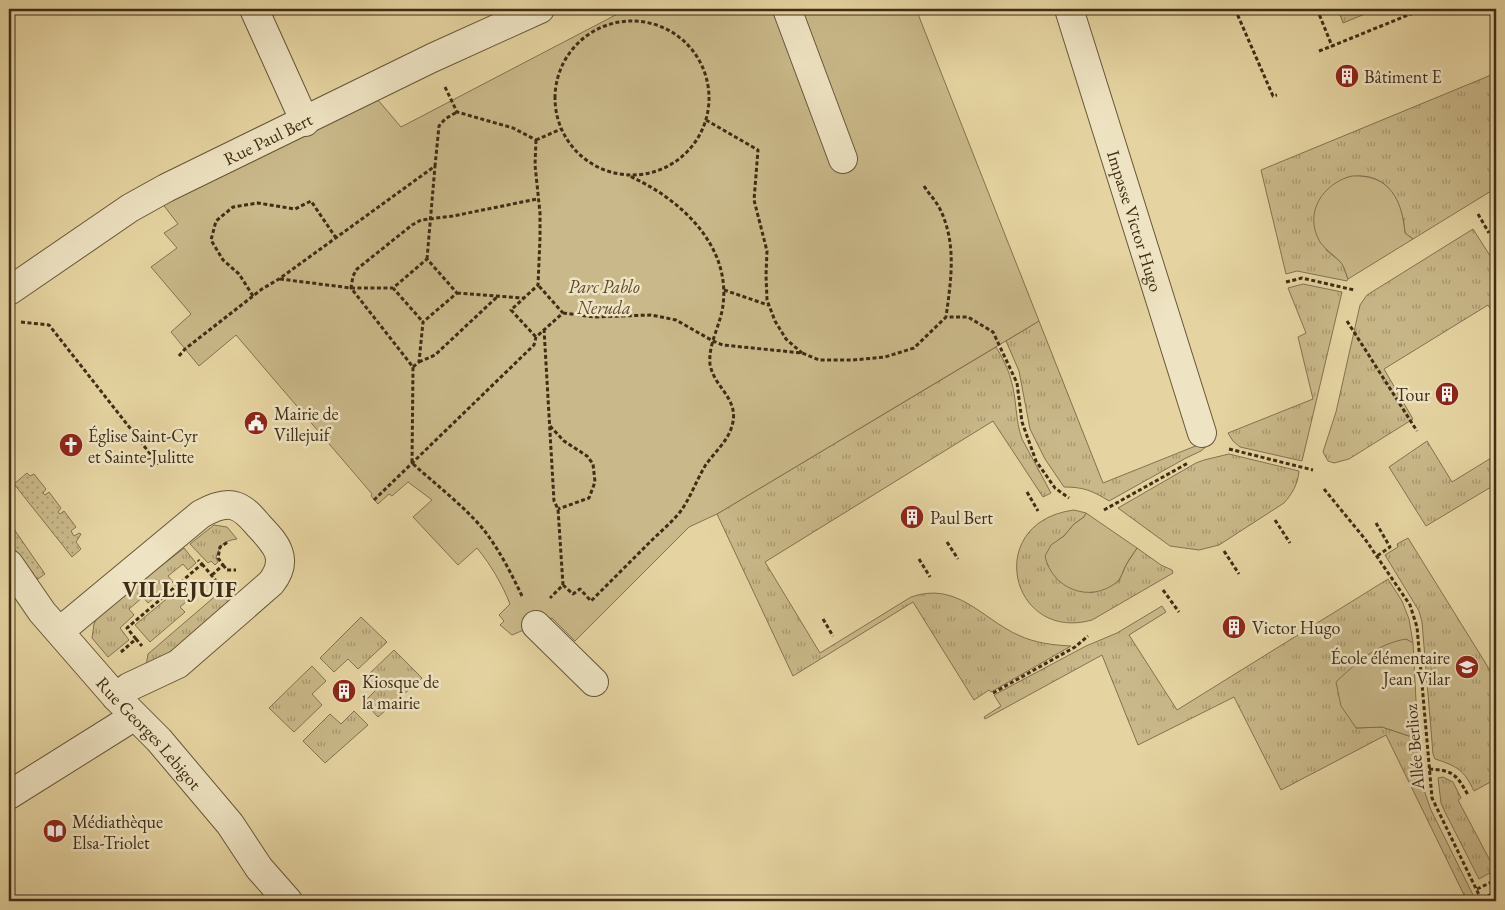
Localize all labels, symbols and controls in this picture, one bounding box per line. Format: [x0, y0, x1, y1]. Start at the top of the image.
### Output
building icon: Bâtiment E [1334, 63, 1360, 89]
place label: Bâtiment E [1364, 65, 1442, 88]
street label: Rue Paul Bert [219, 107, 316, 170]
street label: Impasse Victor Hugo [1102, 147, 1168, 295]
park label: Parc Pablo Neruda [568, 275, 640, 319]
building icon: Tour [1434, 381, 1460, 407]
place label: Tour [1395, 383, 1430, 406]
place label: Mairie de Villejuif [274, 402, 339, 446]
public building icon: Mairie de Villejuif [243, 410, 269, 436]
place label: Église Saint-Cyr et Sainte-Julitte [88, 424, 198, 468]
church icon: Église Saint-Cyr et Sainte-Julitte [58, 432, 84, 458]
building icon: Paul Bert [899, 504, 925, 530]
place label: Paul Bert [930, 506, 993, 529]
district label: VILLEJUIF [122, 575, 238, 604]
building icon: Victor Hugo [1221, 614, 1247, 640]
place label: Victor Hugo [1252, 616, 1341, 639]
place label: École élémentaire Jean Vilar [1331, 646, 1450, 690]
school or university icon: École élémentaire Jean Vilar [1454, 654, 1480, 680]
place label: Kiosque de la mairie [362, 670, 439, 714]
street label: Rue Georges Lebigot [92, 671, 207, 794]
building icon: Kiosque de la mairie [331, 678, 357, 704]
street label: Allée Berlioz [1399, 703, 1429, 792]
place label: Médiathèque Elsa-Triolet [72, 810, 163, 854]
library icon: Médiathèque Elsa-Triolet [42, 818, 68, 844]

